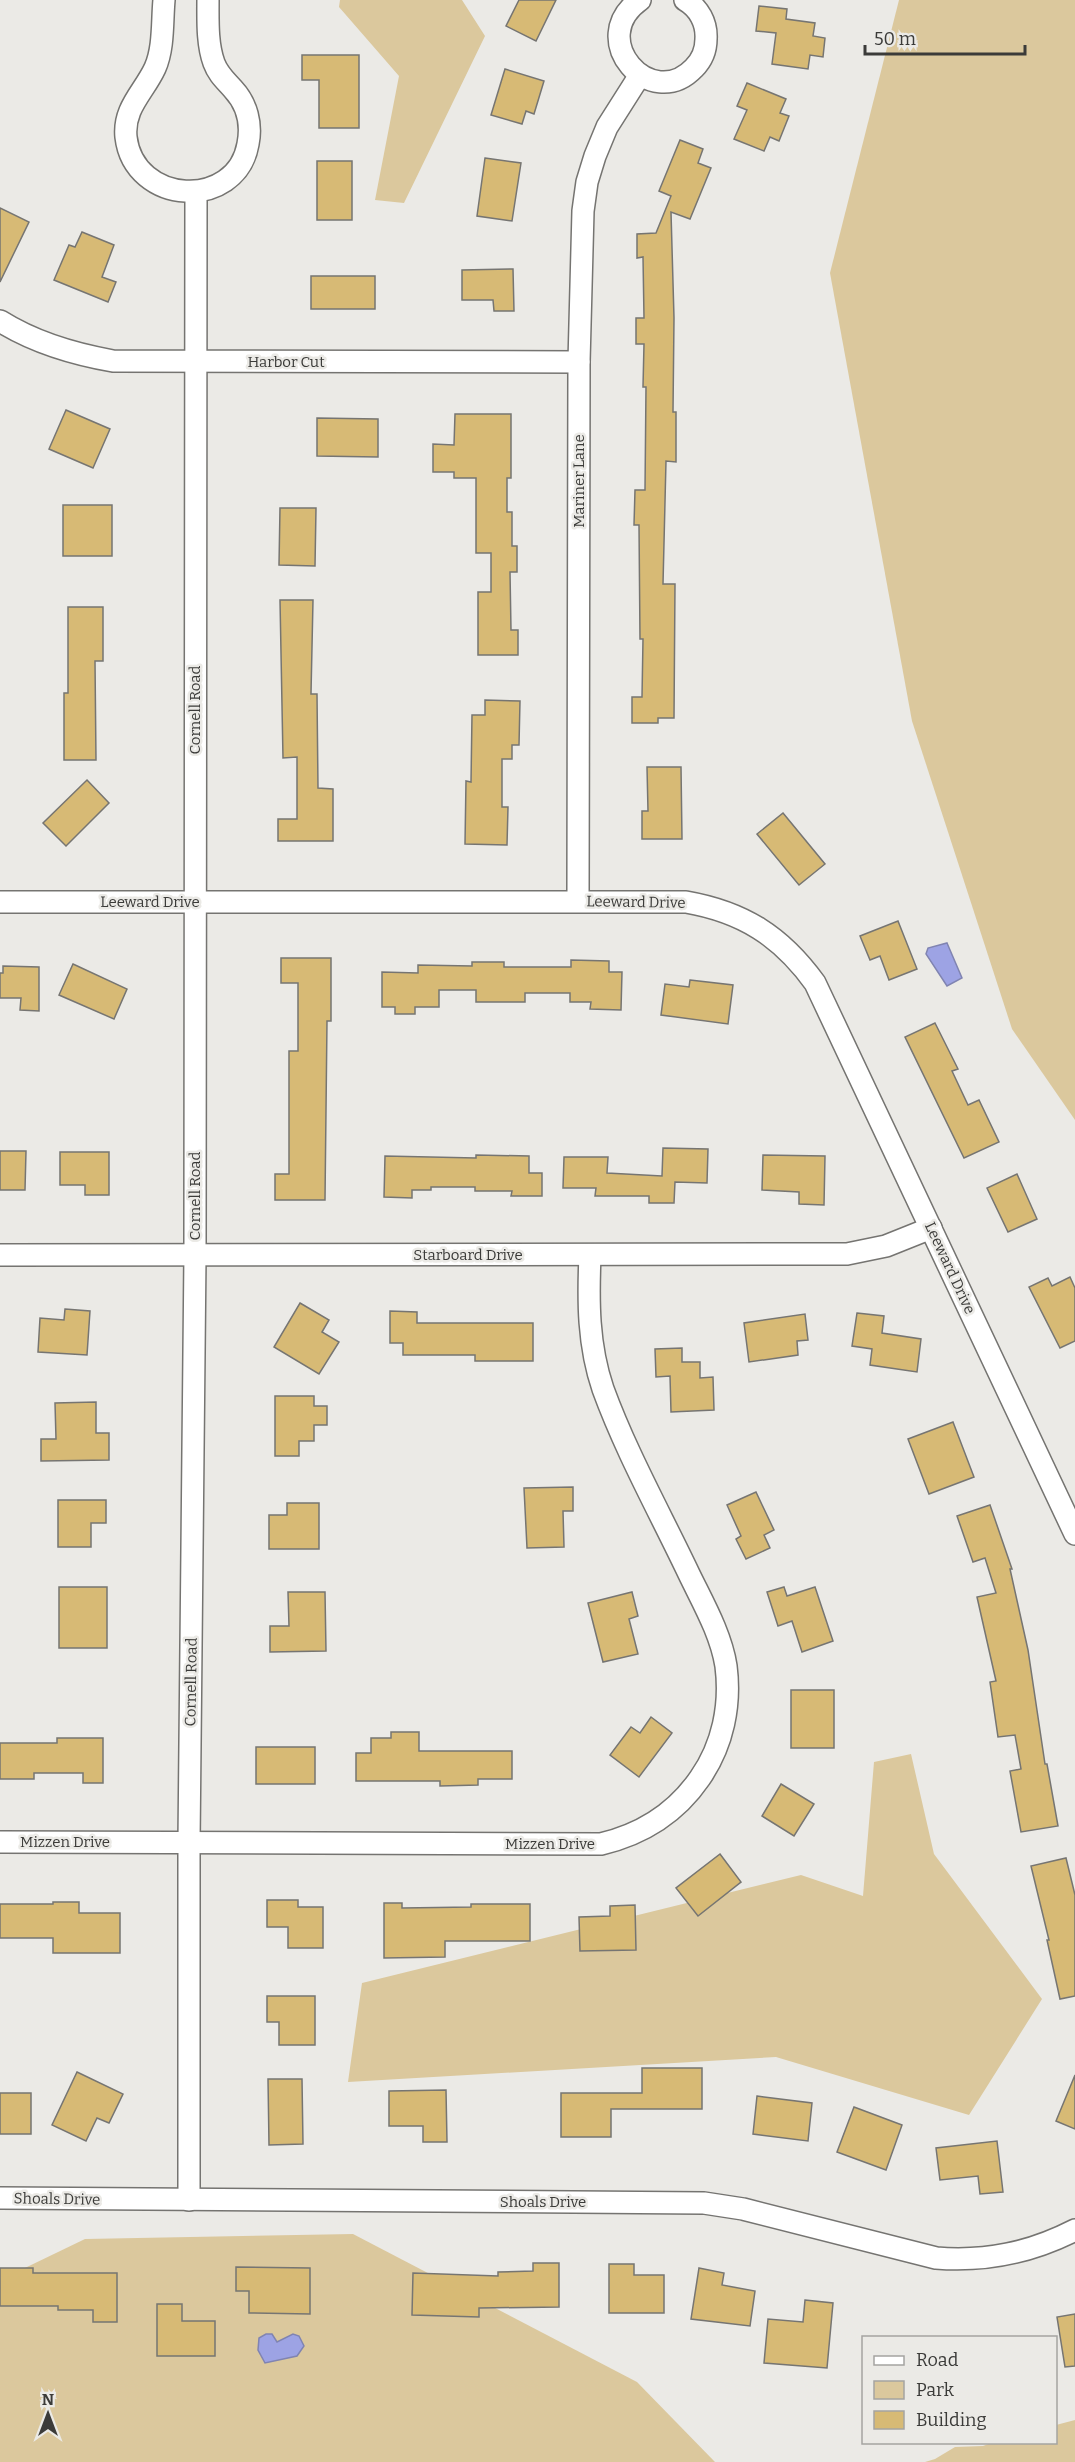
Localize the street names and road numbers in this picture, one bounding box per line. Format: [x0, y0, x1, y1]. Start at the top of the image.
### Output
street label: Harbor Cut [247, 353, 325, 371]
street label: Mariner Lane [570, 434, 588, 528]
street label: Cornell Road [186, 665, 204, 754]
street label: Leeward Drive [586, 892, 686, 912]
street label: Leeward Drive [100, 893, 200, 911]
street label: Cornell Road [186, 1151, 204, 1240]
street label: Leeward Drive [921, 1219, 979, 1317]
street label: Starboard Drive [413, 1246, 523, 1264]
street label: Cornell Road [181, 1637, 201, 1727]
street label: Mizzen Drive [20, 1833, 110, 1851]
street label: Mizzen Drive [505, 1835, 595, 1853]
street label: Shoals Drive [14, 2189, 100, 2209]
street label: Shoals Drive [500, 2193, 586, 2211]

